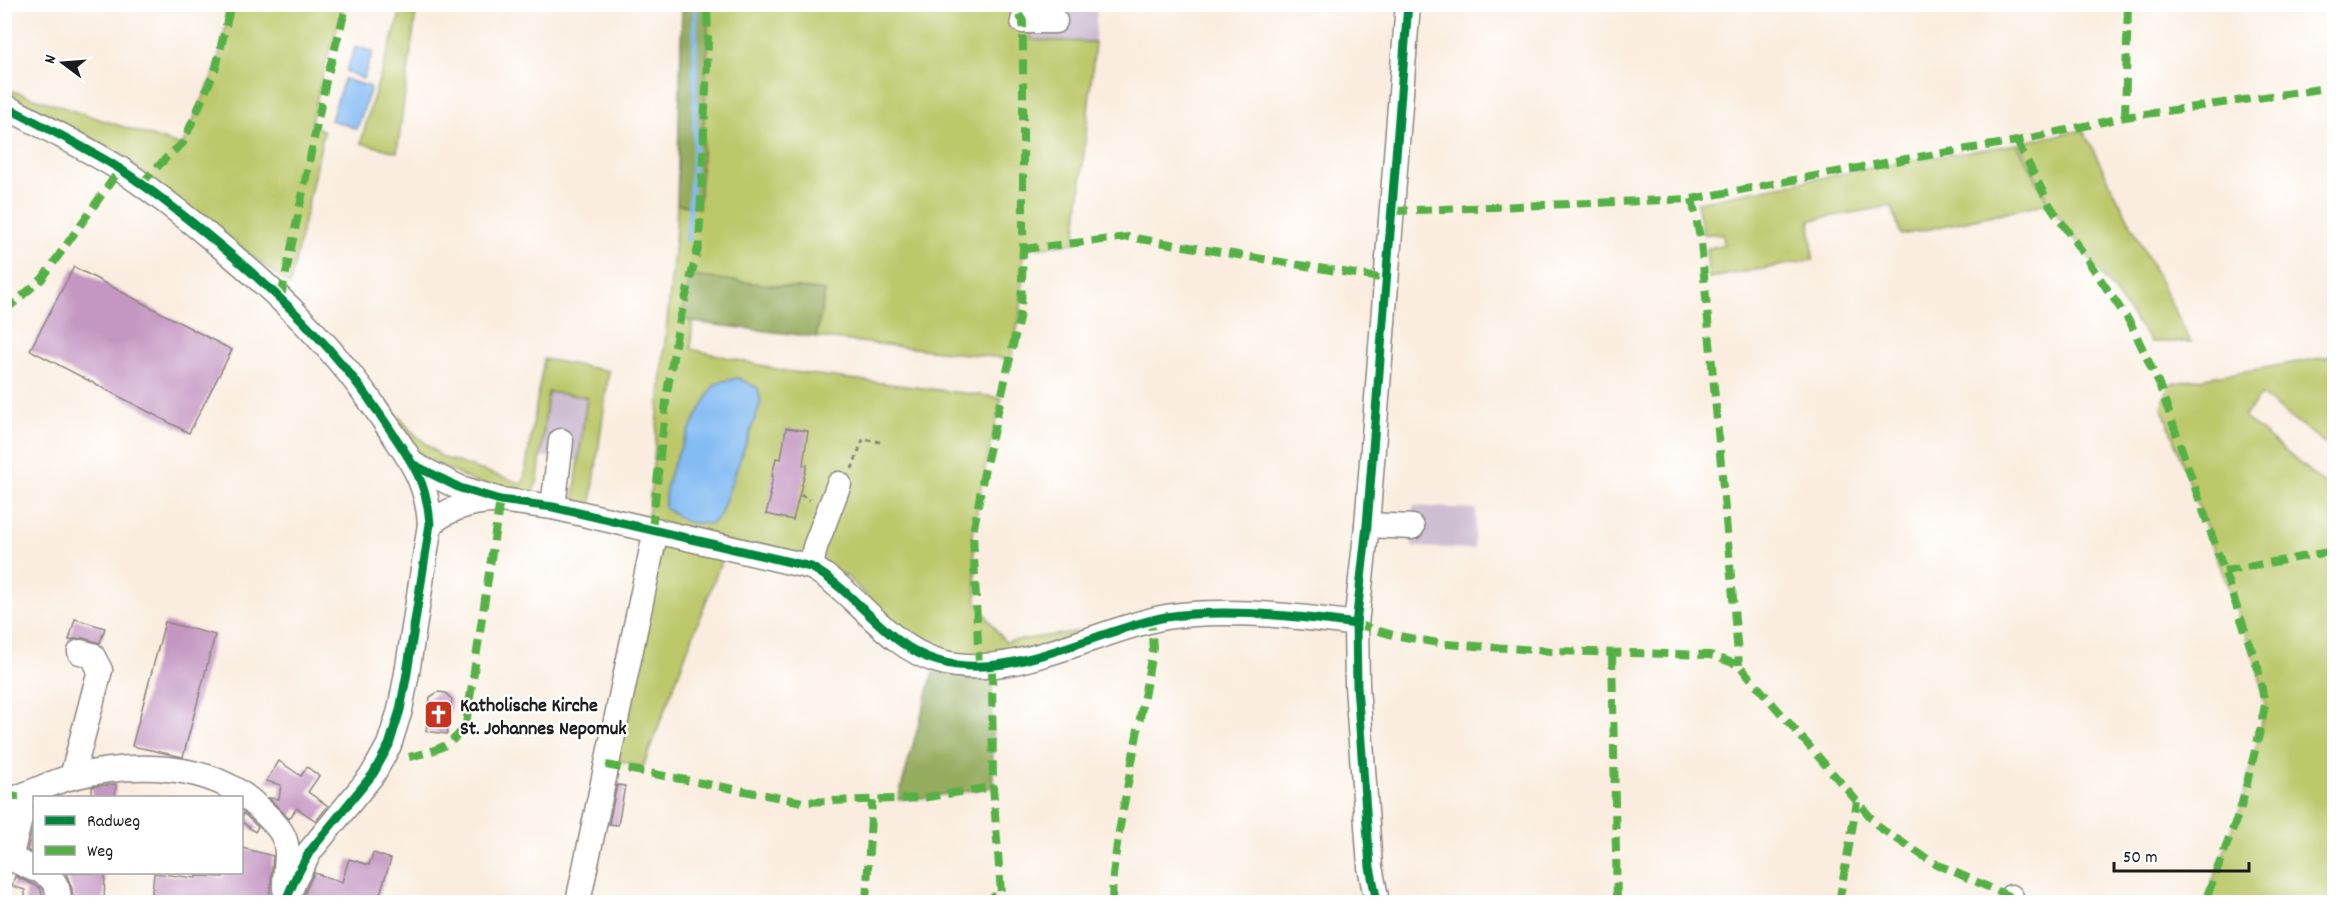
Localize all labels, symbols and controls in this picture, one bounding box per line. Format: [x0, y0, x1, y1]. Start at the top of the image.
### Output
north arrow [33, 33, 93, 93]
text: N [39, 52, 63, 67]
place label: Katholische Kirche St. Johannes Nepomuk [460, 693, 626, 744]
church icon: Katholische Kirche St. Johannes Nepomuk [423, 699, 455, 731]
legend [33, 796, 243, 874]
text: Radweg [87, 810, 140, 835]
scale bar [2114, 835, 2249, 873]
text: Weg [87, 840, 113, 865]
text: 50 m [2123, 846, 2158, 871]

